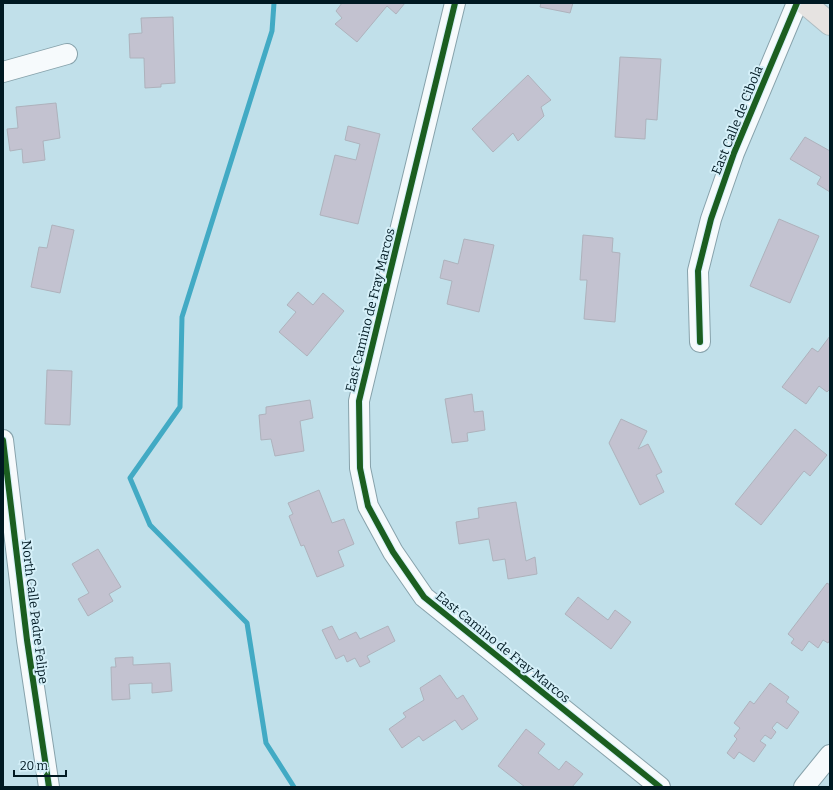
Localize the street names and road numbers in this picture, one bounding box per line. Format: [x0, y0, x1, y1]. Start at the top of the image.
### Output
street label: East Calle de Cibola [708, 63, 766, 177]
street label: East Camino de Fray Marcos [342, 227, 398, 393]
street label: North Calle Padre Felipe [19, 539, 51, 685]
street label: East Camino de Fray Marcos [433, 588, 573, 706]

